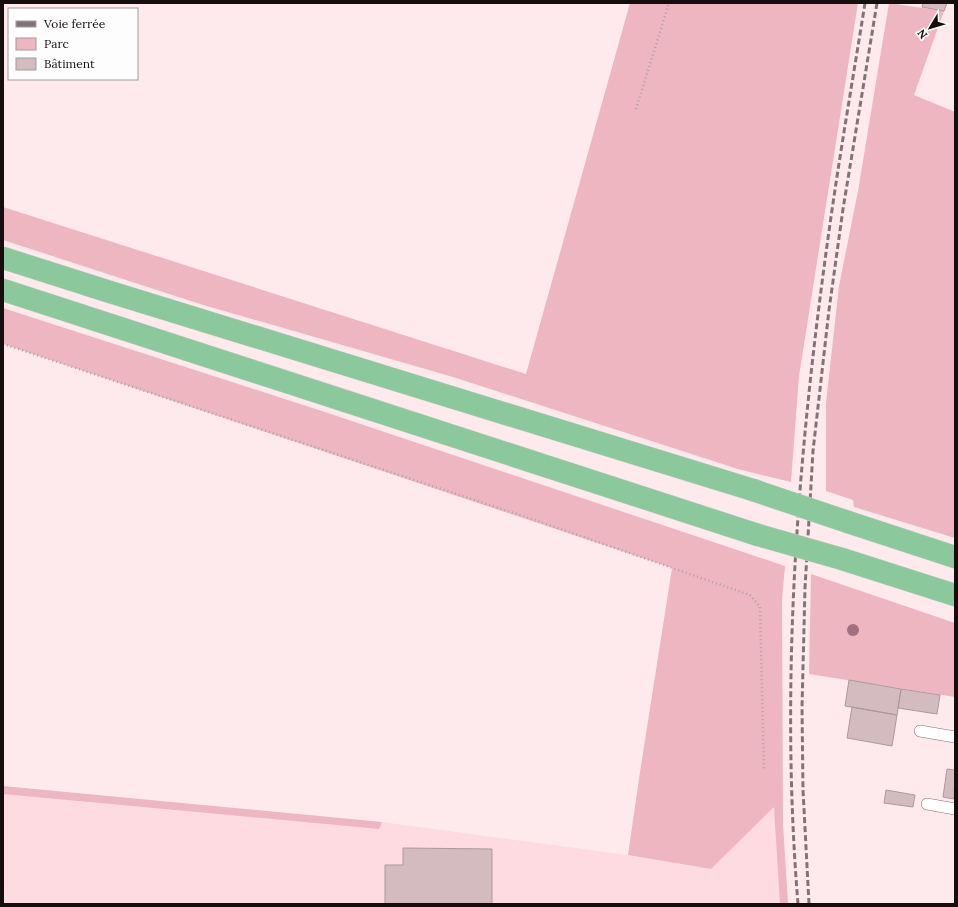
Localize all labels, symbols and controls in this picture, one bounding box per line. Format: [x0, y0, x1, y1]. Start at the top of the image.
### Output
legend [8, 8, 138, 80]
north arrow [910, 8, 950, 48]
text: Voie ferrée [43, 16, 106, 31]
text: N [914, 26, 930, 42]
text: Parc [44, 36, 69, 51]
text: Bâtiment [44, 56, 95, 71]

